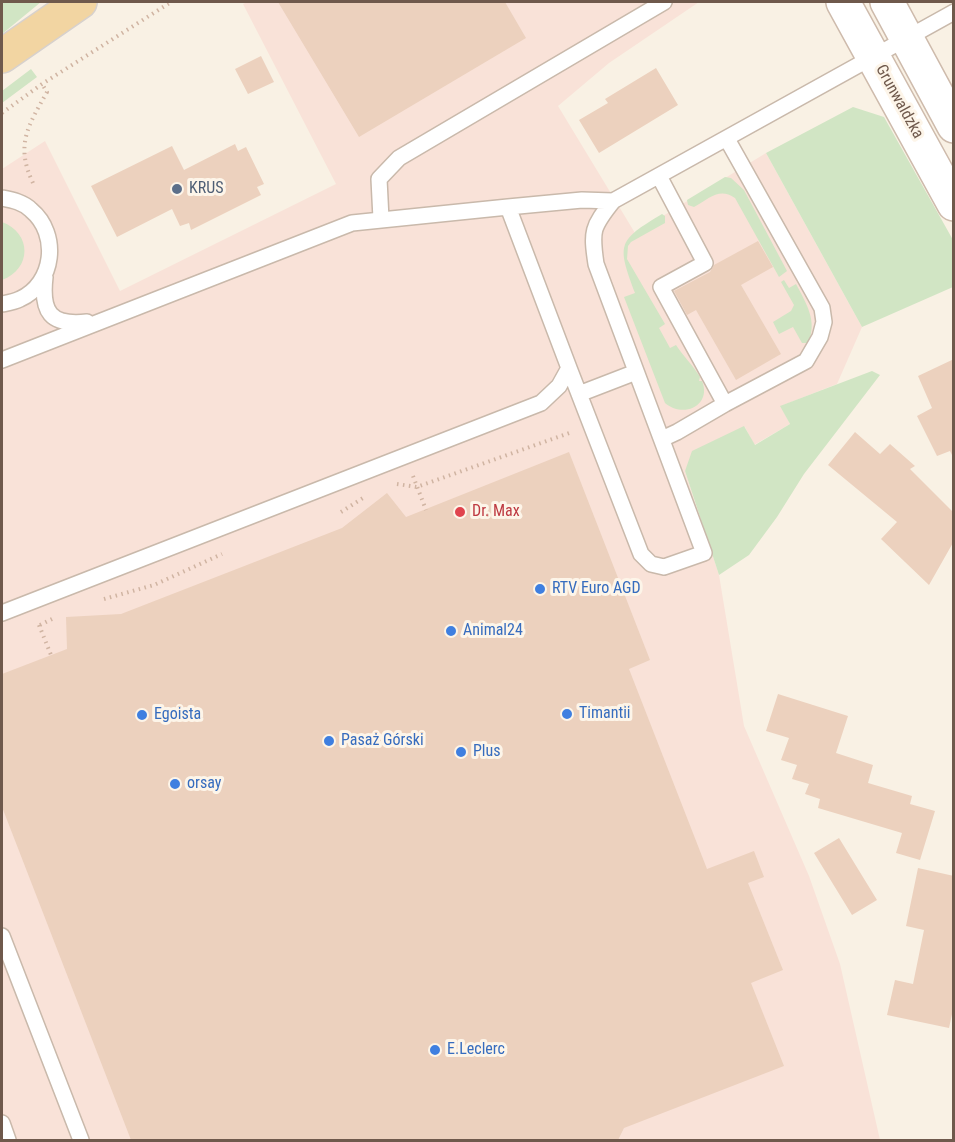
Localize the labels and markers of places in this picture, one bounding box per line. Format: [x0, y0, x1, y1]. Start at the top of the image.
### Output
place label: KRUS [189, 179, 224, 199]
marker: KRUS [170, 182, 184, 196]
place label: Dr. Max [472, 502, 520, 522]
marker: Dr. Max [453, 505, 467, 519]
place label: RTV Euro AGD [552, 579, 641, 599]
marker: RTV Euro AGD [533, 582, 547, 596]
place label: Animal24 [463, 621, 523, 641]
marker: Animal24 [444, 624, 458, 638]
place label: Timantii [579, 704, 631, 724]
place label: Egoista [154, 705, 201, 725]
marker: Timantii [560, 707, 574, 721]
marker: Egoista [135, 708, 149, 722]
place label: Pasaż Górski [341, 731, 424, 751]
marker: Pasaż Górski [322, 734, 336, 748]
place label: Plus [473, 742, 501, 762]
marker: Plus [454, 745, 468, 759]
place label: orsay [187, 774, 221, 794]
marker: orsay [168, 777, 182, 791]
place label: E.Leclerc [447, 1040, 505, 1060]
marker: E.Leclerc [428, 1043, 442, 1057]

